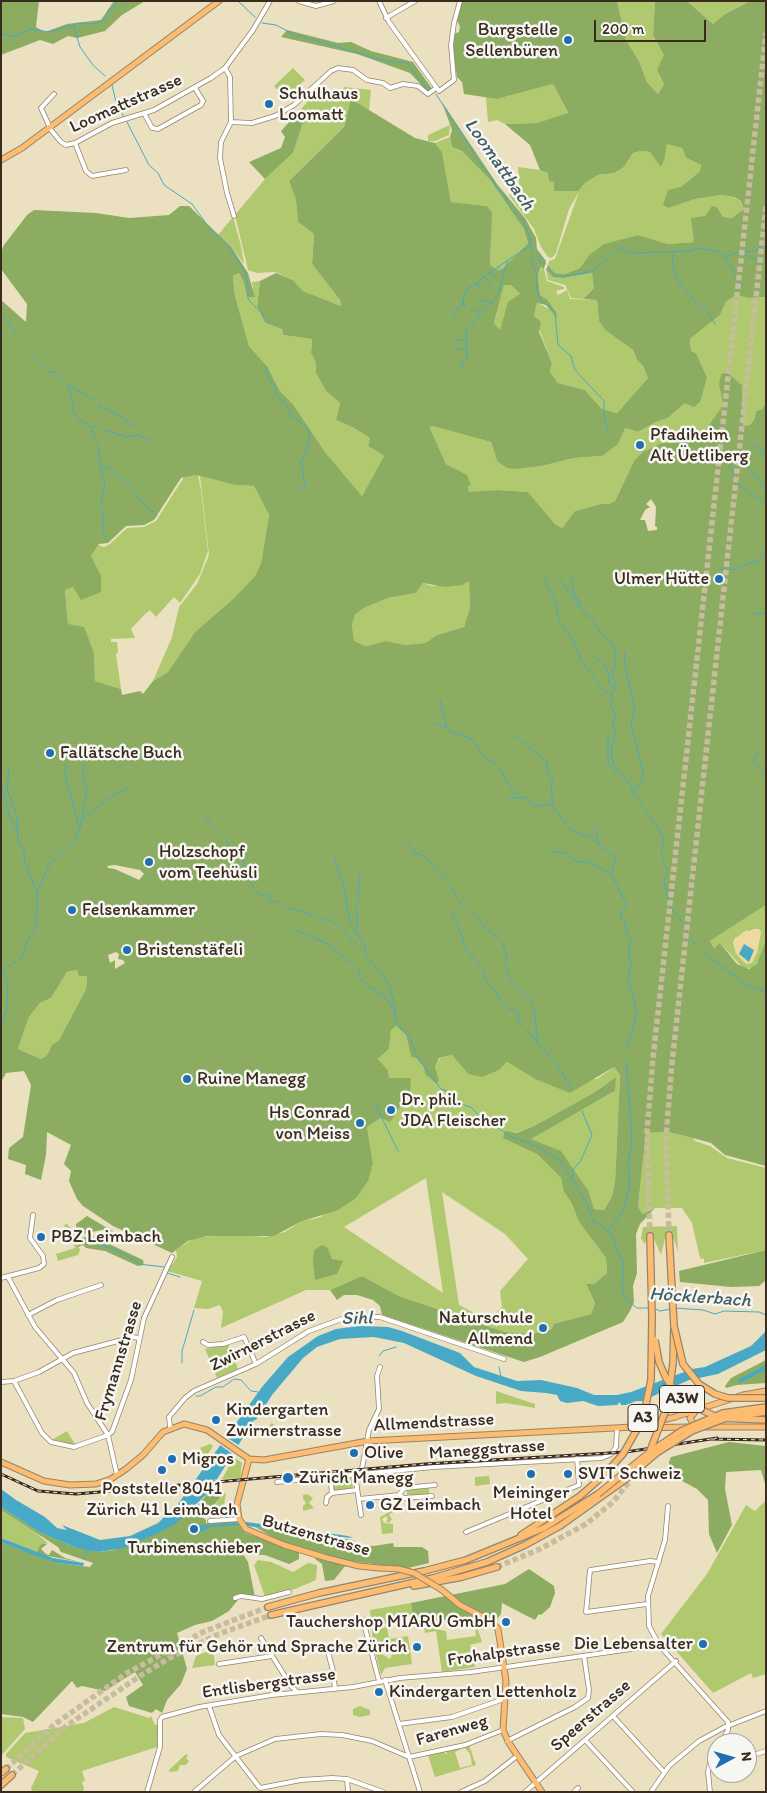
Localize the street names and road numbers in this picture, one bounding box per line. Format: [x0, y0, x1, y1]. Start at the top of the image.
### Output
street label: Loomattstrasse [66, 70, 186, 138]
street label: Frymannstrasse [91, 1298, 147, 1424]
street label: Zwirnerstrasse [207, 1305, 319, 1377]
road number: A3W [660, 1386, 704, 1412]
road number: A3 [628, 1405, 658, 1432]
street label: Allmendstrasse [373, 1409, 495, 1437]
street label: Maneggstrasse [428, 1435, 546, 1465]
street label: Butzenstrasse [260, 1510, 372, 1562]
street label: Frohalpstrasse [446, 1634, 562, 1672]
street label: Entlisbergstrasse [201, 1664, 337, 1704]
street label: Speerstrasse [546, 1675, 636, 1757]
street label: Farenweg [414, 1710, 490, 1752]

